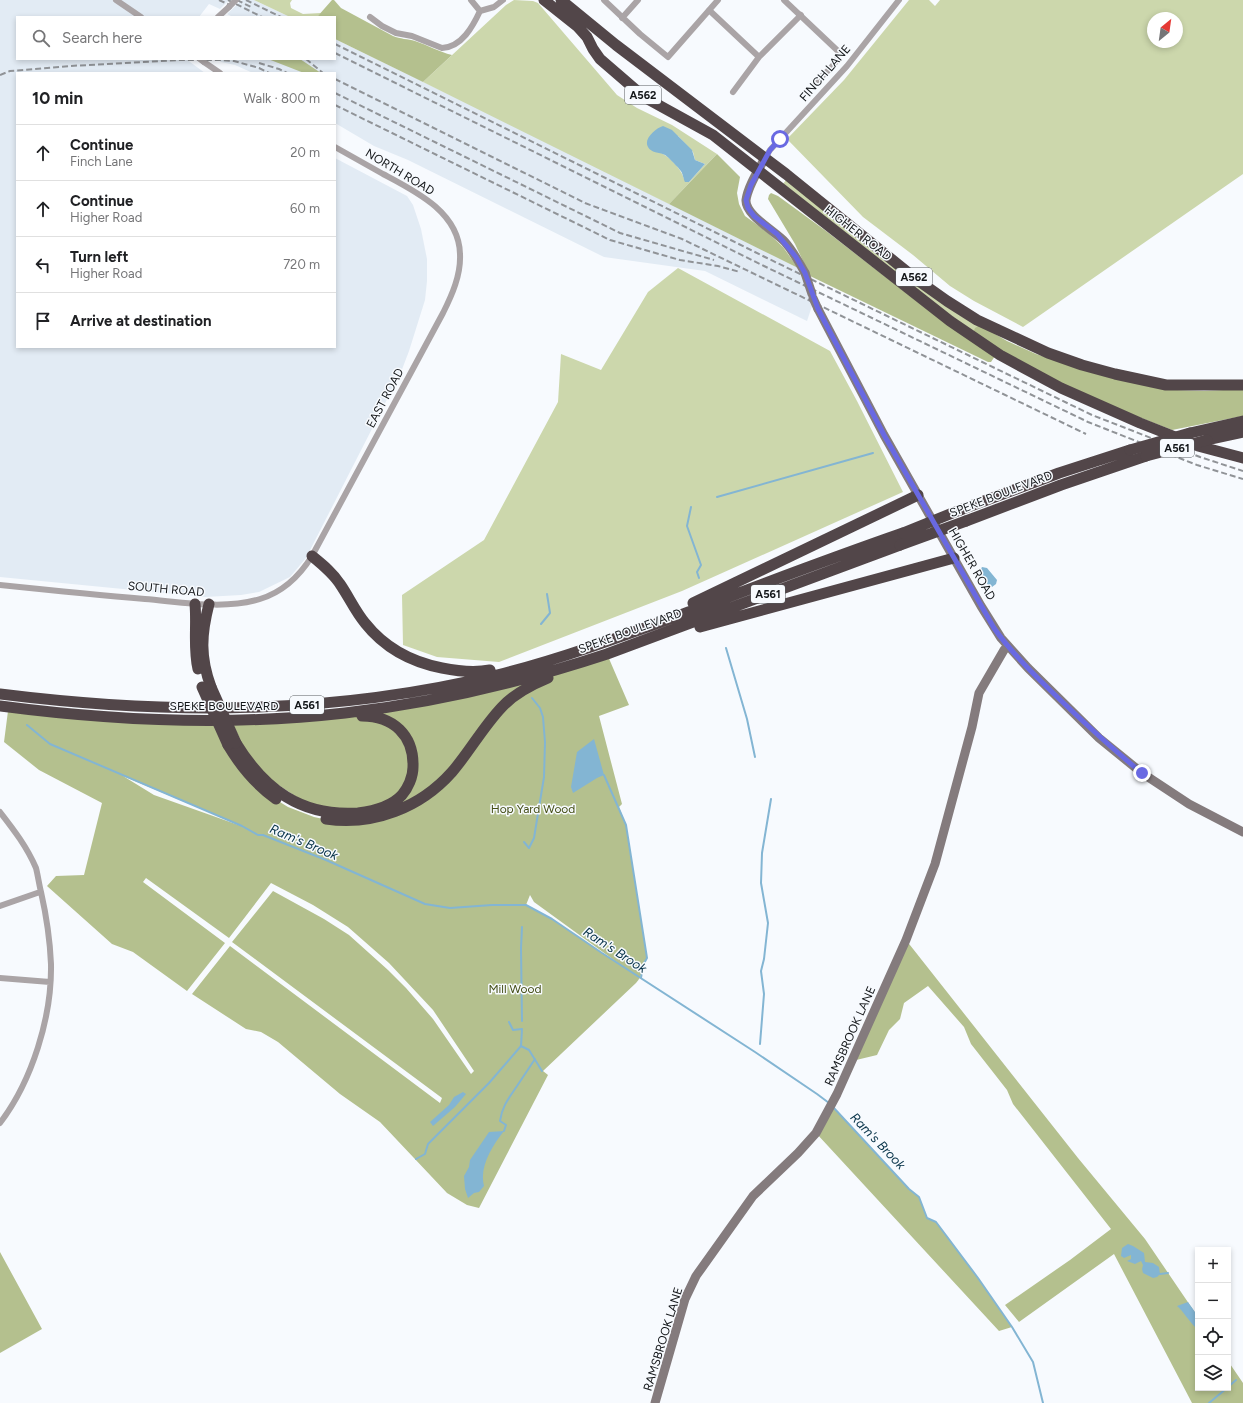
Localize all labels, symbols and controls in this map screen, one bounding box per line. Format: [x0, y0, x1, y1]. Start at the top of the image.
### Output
north arrow [1147, 12, 1183, 48]
search box [16, 16, 336, 60]
icon: search [30, 27, 52, 49]
text: Search here [62, 29, 142, 47]
street label: FINCH LANE [797, 42, 853, 104]
road number: A562 [625, 86, 661, 104]
text: 10 min [32, 88, 83, 108]
text: Walk · 800 m [244, 91, 320, 106]
route start [771, 130, 789, 148]
text: Continue [70, 136, 133, 154]
icon: ahead [32, 142, 54, 164]
text: 20 m [290, 145, 320, 160]
street label: NORTH ROAD [363, 146, 437, 198]
text: Finch Lane [70, 154, 133, 169]
text: Continue [70, 192, 133, 210]
icon: ahead [32, 198, 54, 220]
text: 60 m [290, 201, 320, 216]
street label: HIGHER ROAD [822, 202, 894, 264]
text: Higher Road [70, 210, 142, 225]
text: Turn left [70, 248, 128, 266]
icon: left [32, 254, 54, 276]
text: 720 m [283, 257, 320, 272]
text: Higher Road [70, 266, 142, 281]
road number: A562 [896, 268, 932, 286]
icon: arrive [32, 310, 54, 332]
text: Arrive at destination [70, 312, 211, 330]
street label: EAST ROAD [363, 366, 407, 430]
road number: A561 [1160, 439, 1194, 457]
street label: SPEKE BOULEVARD [948, 468, 1054, 520]
street label: HIGHER ROAD [946, 525, 998, 603]
street label: SOUTH ROAD [127, 579, 205, 599]
road number: A561 [751, 585, 785, 603]
street label: SPEKE BOULEVARD [576, 606, 684, 656]
road number: A561 [290, 696, 324, 714]
street label: SPEKE BOULEVARD [170, 699, 278, 713]
route end [1133, 764, 1151, 782]
park label: Hop Yard Wood [491, 802, 575, 816]
water label: Ram's Brook [268, 821, 341, 863]
water label: Ram's Brook [581, 924, 650, 976]
park label: Mill Wood [488, 982, 542, 996]
street label: RAMSBROOK LANE [822, 984, 878, 1088]
water label: Ram's Brook [847, 1110, 909, 1173]
map controls [1195, 1247, 1231, 1391]
button: + [1195, 1247, 1231, 1283]
button: − [1195, 1283, 1231, 1319]
street label: RAMSBROOK LANE [641, 1285, 685, 1393]
button: locate [1195, 1319, 1231, 1355]
button: layers [1195, 1355, 1231, 1391]

